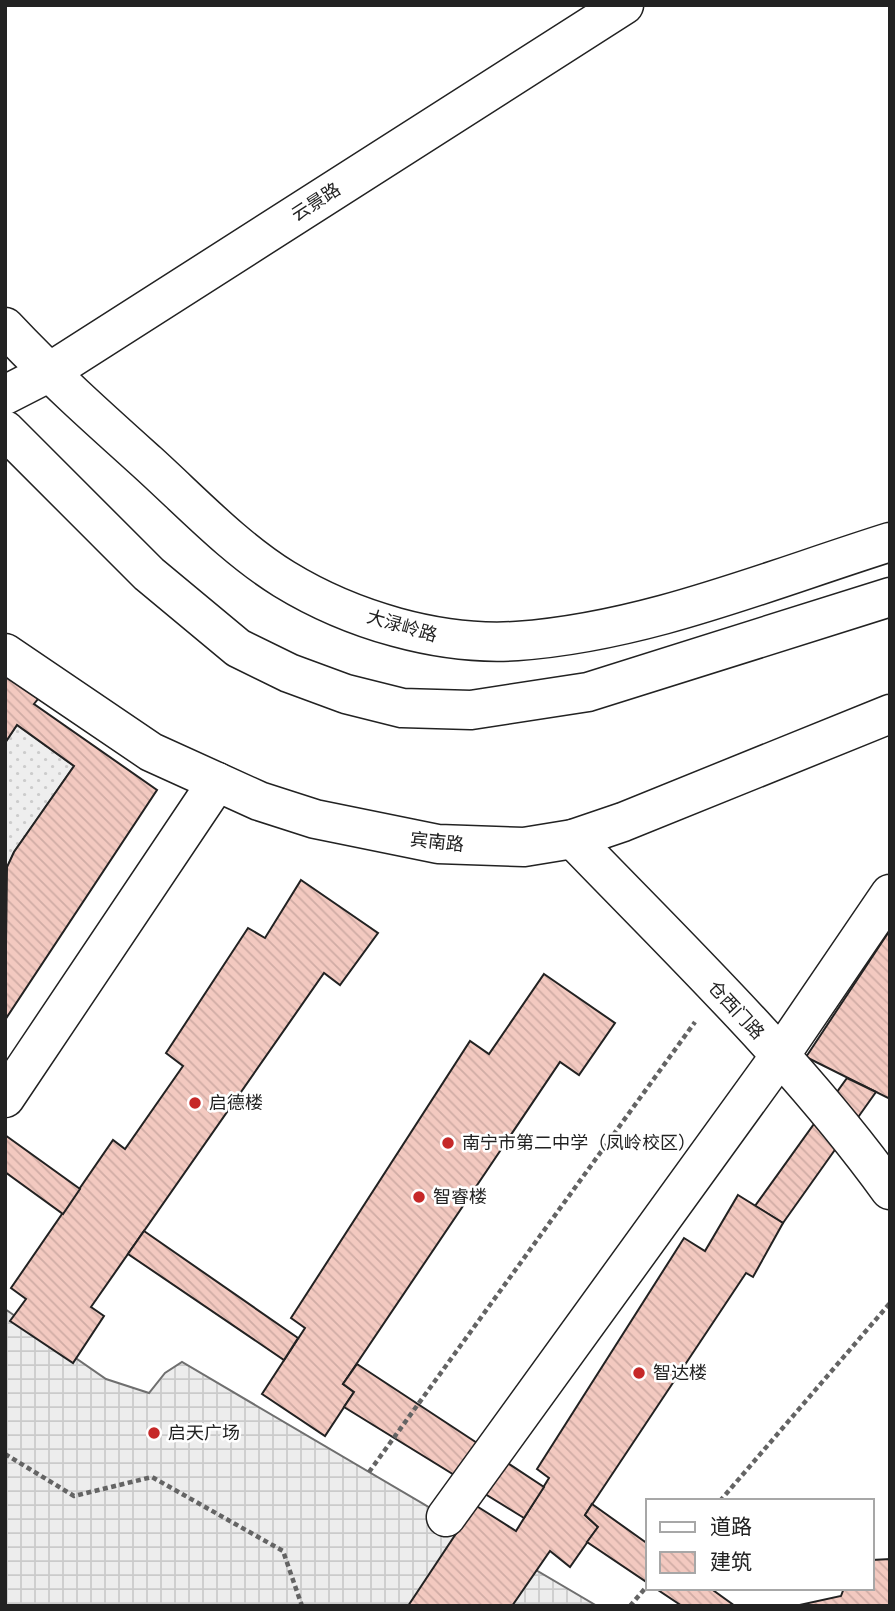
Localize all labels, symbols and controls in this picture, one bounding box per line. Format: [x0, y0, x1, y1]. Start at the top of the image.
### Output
street label: 云景路 [287, 178, 344, 225]
street label: 大渌岭路 [365, 606, 440, 646]
street label: 宾南路 [409, 828, 465, 855]
street label: 仓西门路 [704, 976, 769, 1043]
place label: 启德楼 [209, 1092, 263, 1113]
marker: 启德楼 [187, 1095, 203, 1111]
place label: 南宁市第二中学（凤岭校区） [462, 1132, 696, 1153]
marker: 南宁市第二中学（凤岭校区） [440, 1135, 456, 1151]
place label: 智睿楼 [433, 1186, 487, 1207]
marker: 智睿楼 [411, 1189, 427, 1205]
place label: 智达楼 [653, 1362, 707, 1383]
marker: 智达楼 [631, 1365, 647, 1381]
place label: 启天广场 [168, 1422, 240, 1443]
marker: 启天广场 [146, 1425, 162, 1441]
legend [646, 1499, 874, 1590]
text: 道路 [710, 1515, 752, 1539]
text: 建筑 [710, 1550, 752, 1574]

